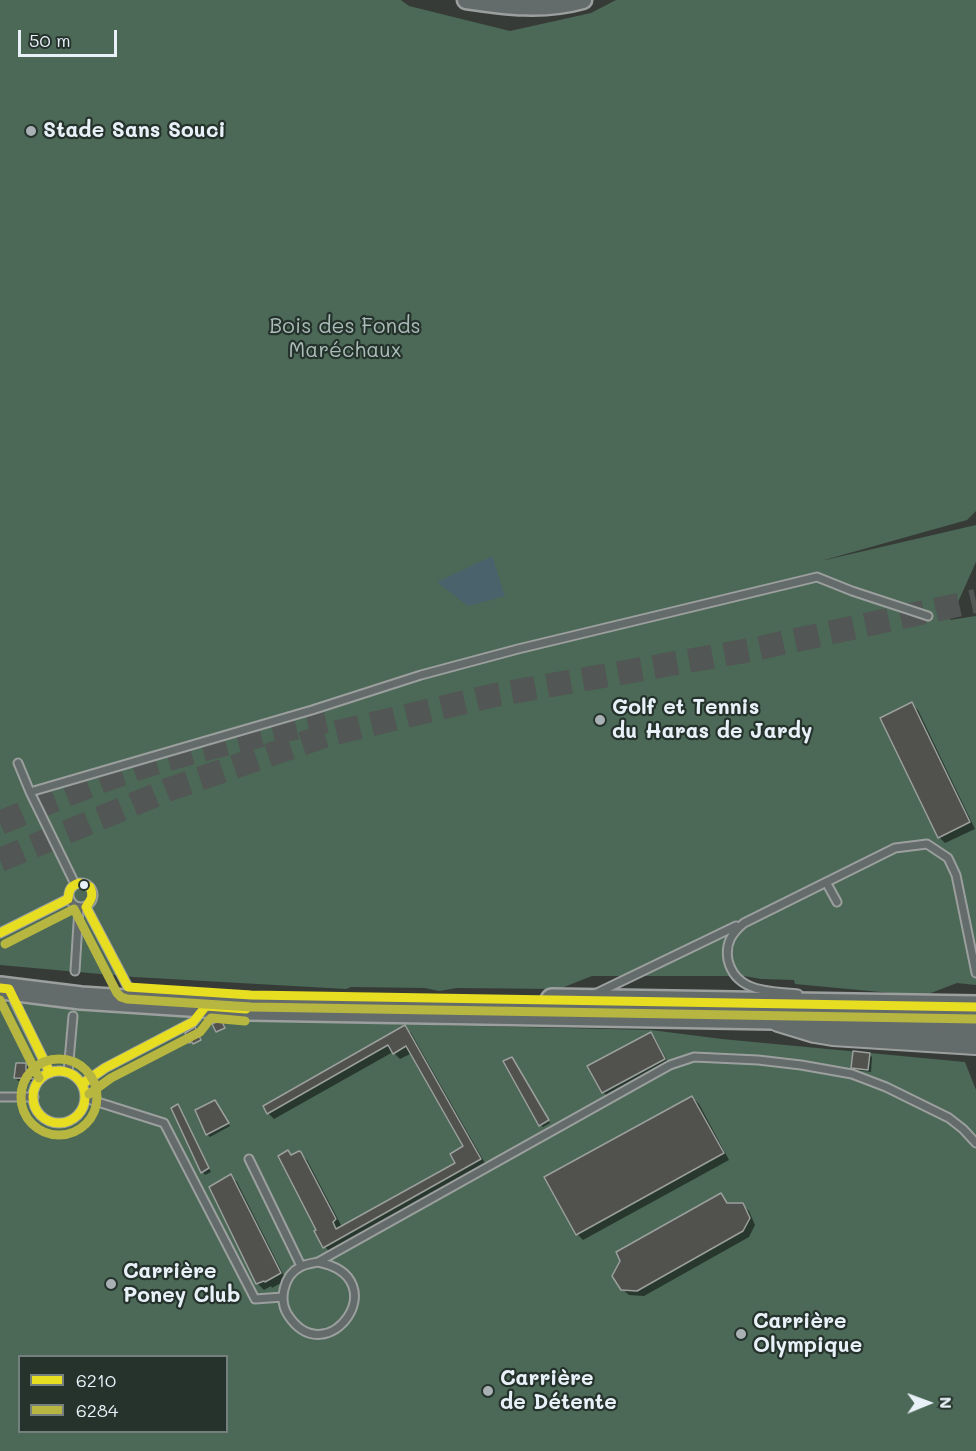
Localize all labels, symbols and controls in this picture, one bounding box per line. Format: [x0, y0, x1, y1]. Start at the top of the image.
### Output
scale bar [21, 18, 120, 56]
text: 50 m [29, 28, 71, 52]
place label: Stade Sans Souci [43, 118, 226, 144]
marker: Stade Sans Souci [24, 124, 38, 138]
park label: Bois des Fonds Maréchaux [269, 314, 421, 364]
place label: Golf et Tennis du Haras de Jardy [612, 695, 812, 745]
marker: Golf et Tennis du Haras de Jardy [593, 713, 607, 727]
unlabelled marker [78, 879, 90, 891]
place label: Carrière Poney Club [123, 1259, 240, 1309]
marker: Carrière Poney Club [104, 1277, 118, 1291]
place label: Carrière Olympique [753, 1309, 862, 1359]
marker: Carrière Olympique [734, 1327, 748, 1341]
legend [18, 1355, 228, 1433]
place label: Carrière de Détente [500, 1366, 617, 1416]
text: 6210 [76, 1368, 116, 1392]
north arrow [898, 1373, 958, 1433]
marker: Carrière de Détente [481, 1384, 495, 1398]
text: N [936, 1396, 957, 1409]
text: 6284 [76, 1398, 118, 1422]

